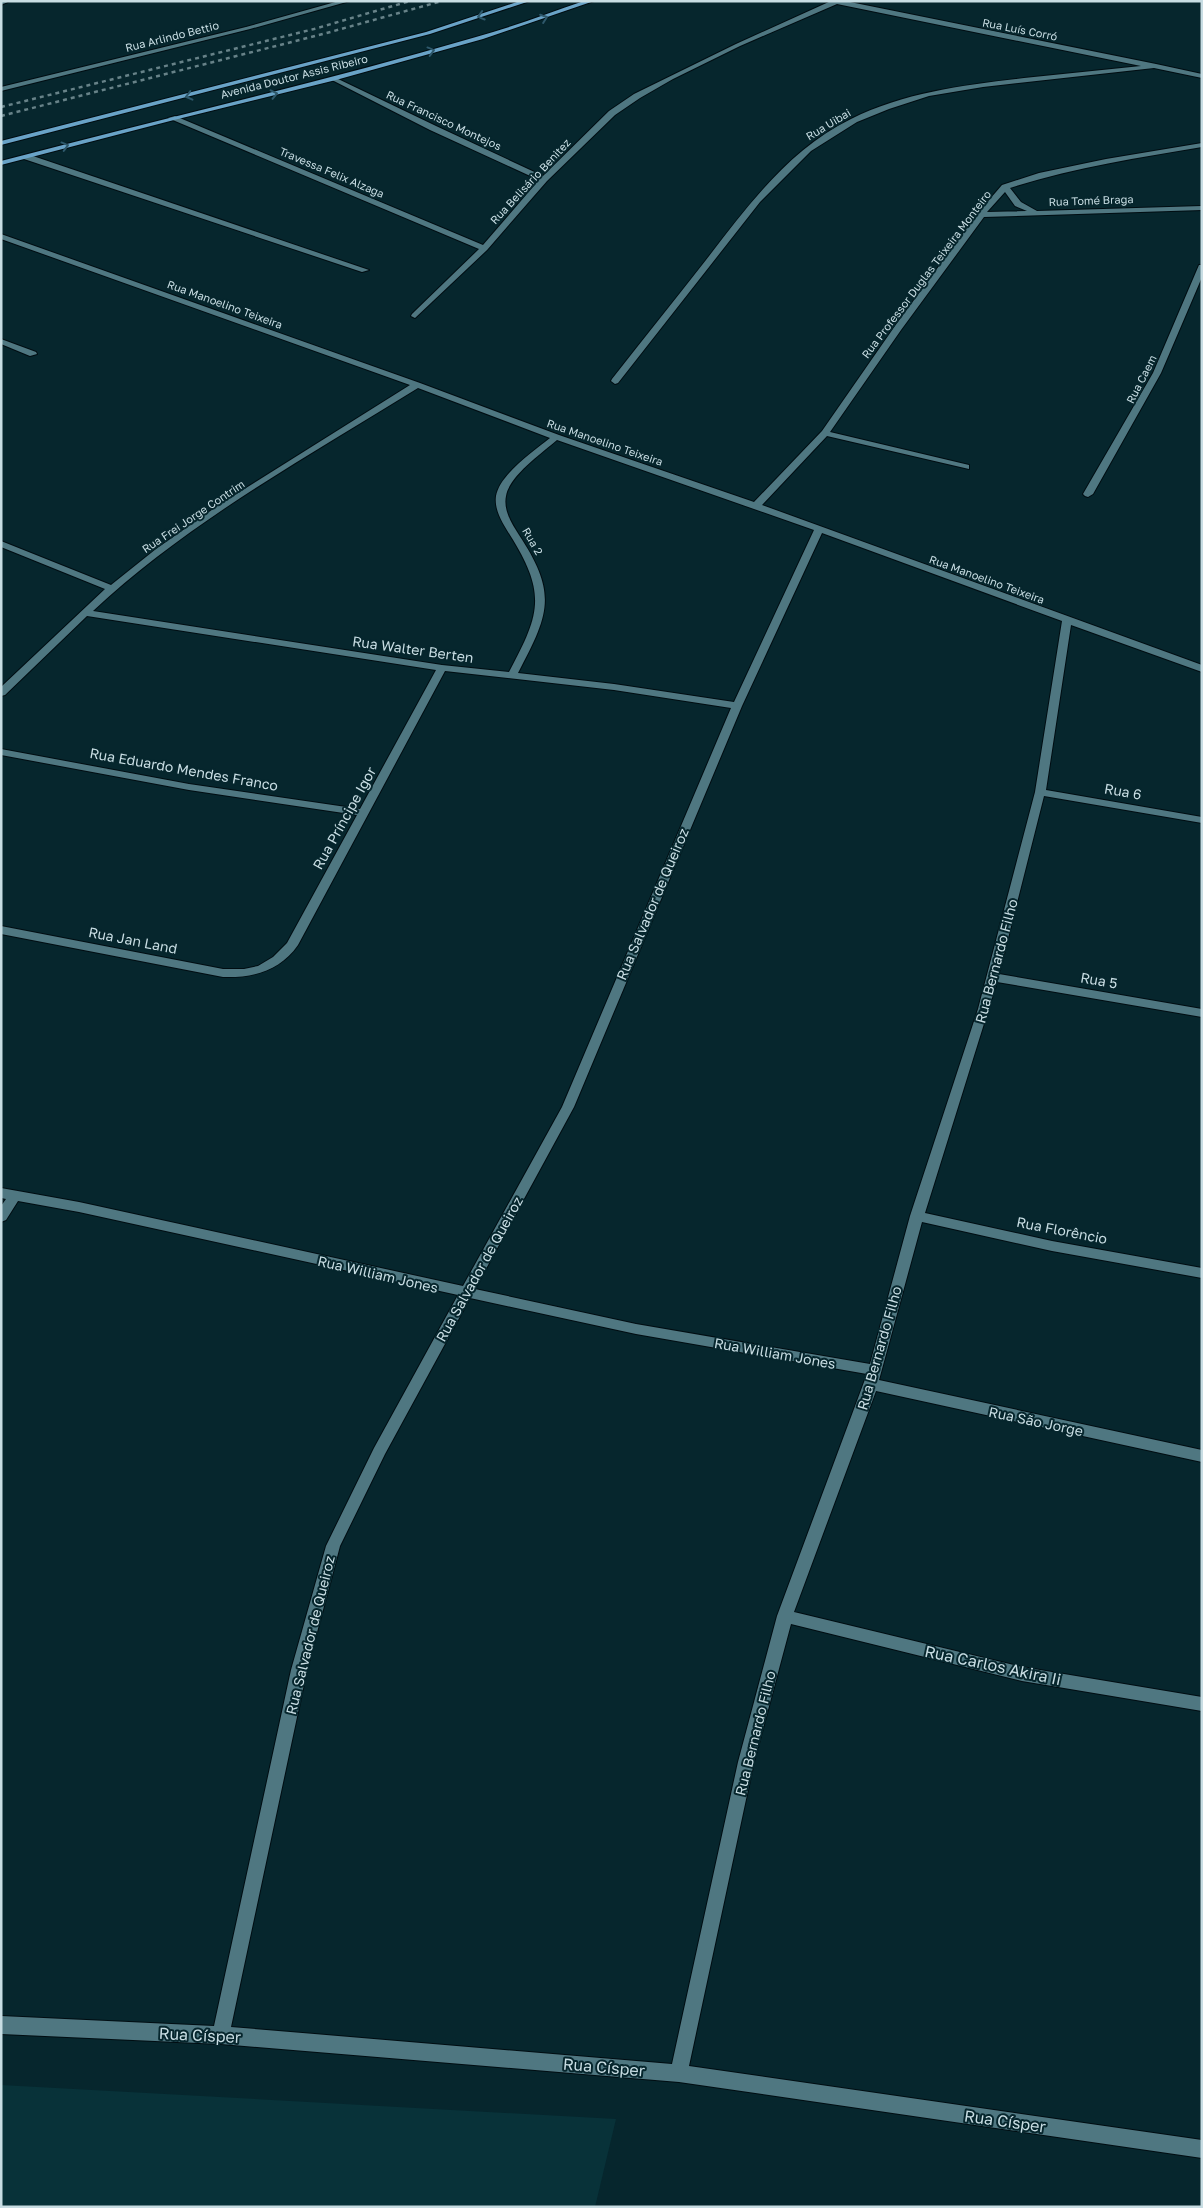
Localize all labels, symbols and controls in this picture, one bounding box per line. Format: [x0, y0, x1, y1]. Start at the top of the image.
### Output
one-way arrow [477, 11, 485, 21]
one-way arrow [540, 14, 548, 24]
street label: Rua Luís Corró [981, 15, 1059, 43]
street label: Rua Arlindo Bettio [124, 18, 220, 54]
one-way arrow [426, 46, 435, 57]
street label: Avenida Doutor Assis Ribeiro [219, 51, 369, 101]
street label: Rua Francisco Montejos [384, 88, 504, 152]
one-way arrow [269, 89, 278, 100]
one-way arrow [184, 90, 193, 101]
street label: Rua Uibai [803, 106, 853, 142]
street label: Rua Belisário Benitez [487, 135, 573, 226]
one-way arrow [61, 142, 69, 152]
street label: Travessa Felix Alzaga [278, 144, 386, 200]
street label: Rua Professor Duglas Teixeira Monteiro [859, 187, 994, 360]
street label: Rua Tomé Braga [1048, 192, 1134, 208]
street label: Rua Manoelino Teixeira [166, 277, 284, 331]
street label: Rua Caem [1123, 353, 1159, 405]
street label: Rua Manoelino Teixeira [545, 416, 665, 468]
street label: Rua Frei Jorge Contrim [139, 477, 247, 555]
street label: Rua 2 [520, 525, 546, 557]
street label: Rua Manoelino Teixeira [928, 552, 1046, 606]
street label: Rua Walter Berten [351, 632, 475, 666]
street label: Rua Eduardo Mendes Franco [88, 744, 280, 794]
street label: Rua Príncipe Igor [309, 763, 379, 872]
street label: Rua 6 [1103, 779, 1143, 803]
street label: Rua Salvador de Queiroz [612, 826, 692, 982]
street label: Rua Bernardo Filho [971, 897, 1021, 1025]
street label: Rua Jan Land [87, 923, 179, 957]
street label: Rua 5 [1079, 968, 1119, 992]
street label: Rua Salvador de Queiroz [432, 1193, 526, 1345]
street label: Rua Florêncio [1015, 1213, 1109, 1247]
street label: Rua William Jones [316, 1252, 440, 1296]
street label: Rua Bernardo Filho [853, 1284, 905, 1412]
street label: Rua William Jones [713, 1334, 837, 1372]
street label: Rua São Jorge [987, 1403, 1085, 1439]
street label: Rua Salvador de Queiroz [282, 1554, 338, 1716]
street label: Rua Carlos Akira Ii [923, 1641, 1063, 1689]
street label: Rua Bernardo Filho [731, 1669, 779, 1797]
street label: Rua Císper [158, 2023, 242, 2047]
street label: Rua Císper [562, 2053, 646, 2081]
street label: Rua Císper [963, 2105, 1047, 2137]

